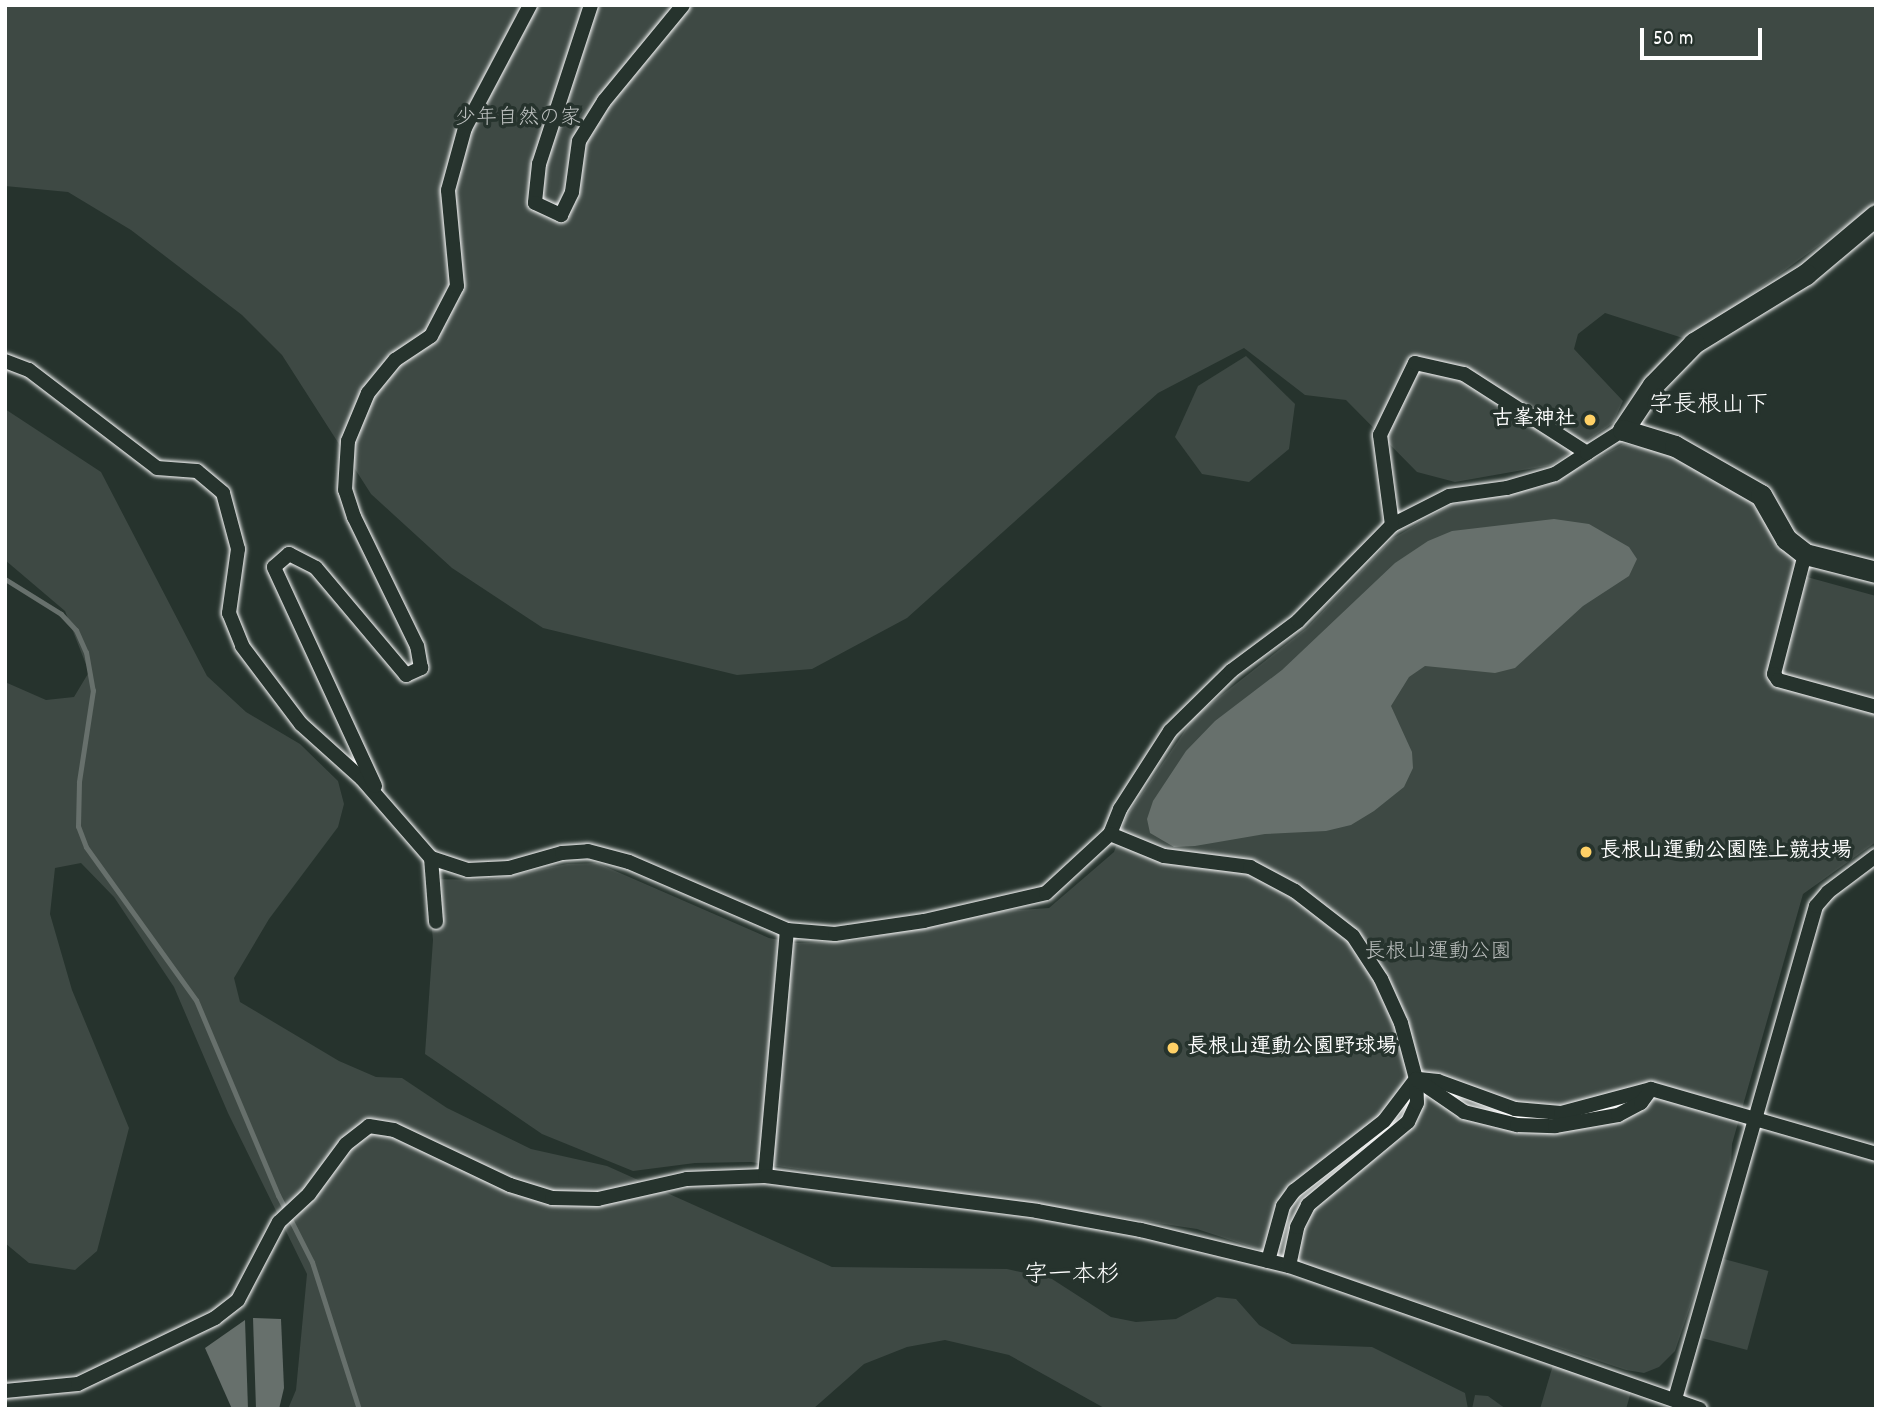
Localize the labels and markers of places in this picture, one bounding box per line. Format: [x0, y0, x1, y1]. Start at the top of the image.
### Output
place label: 古峯神社 [1492, 407, 1576, 433]
marker: 古峯神社 [1582, 412, 1598, 428]
place label: 長根山運動公園陸上競技場 [1600, 839, 1852, 865]
marker: 長根山運動公園陸上競技場 [1578, 844, 1594, 860]
place label: 長根山運動公園野球場 [1187, 1035, 1397, 1061]
marker: 長根山運動公園野球場 [1165, 1040, 1181, 1056]

